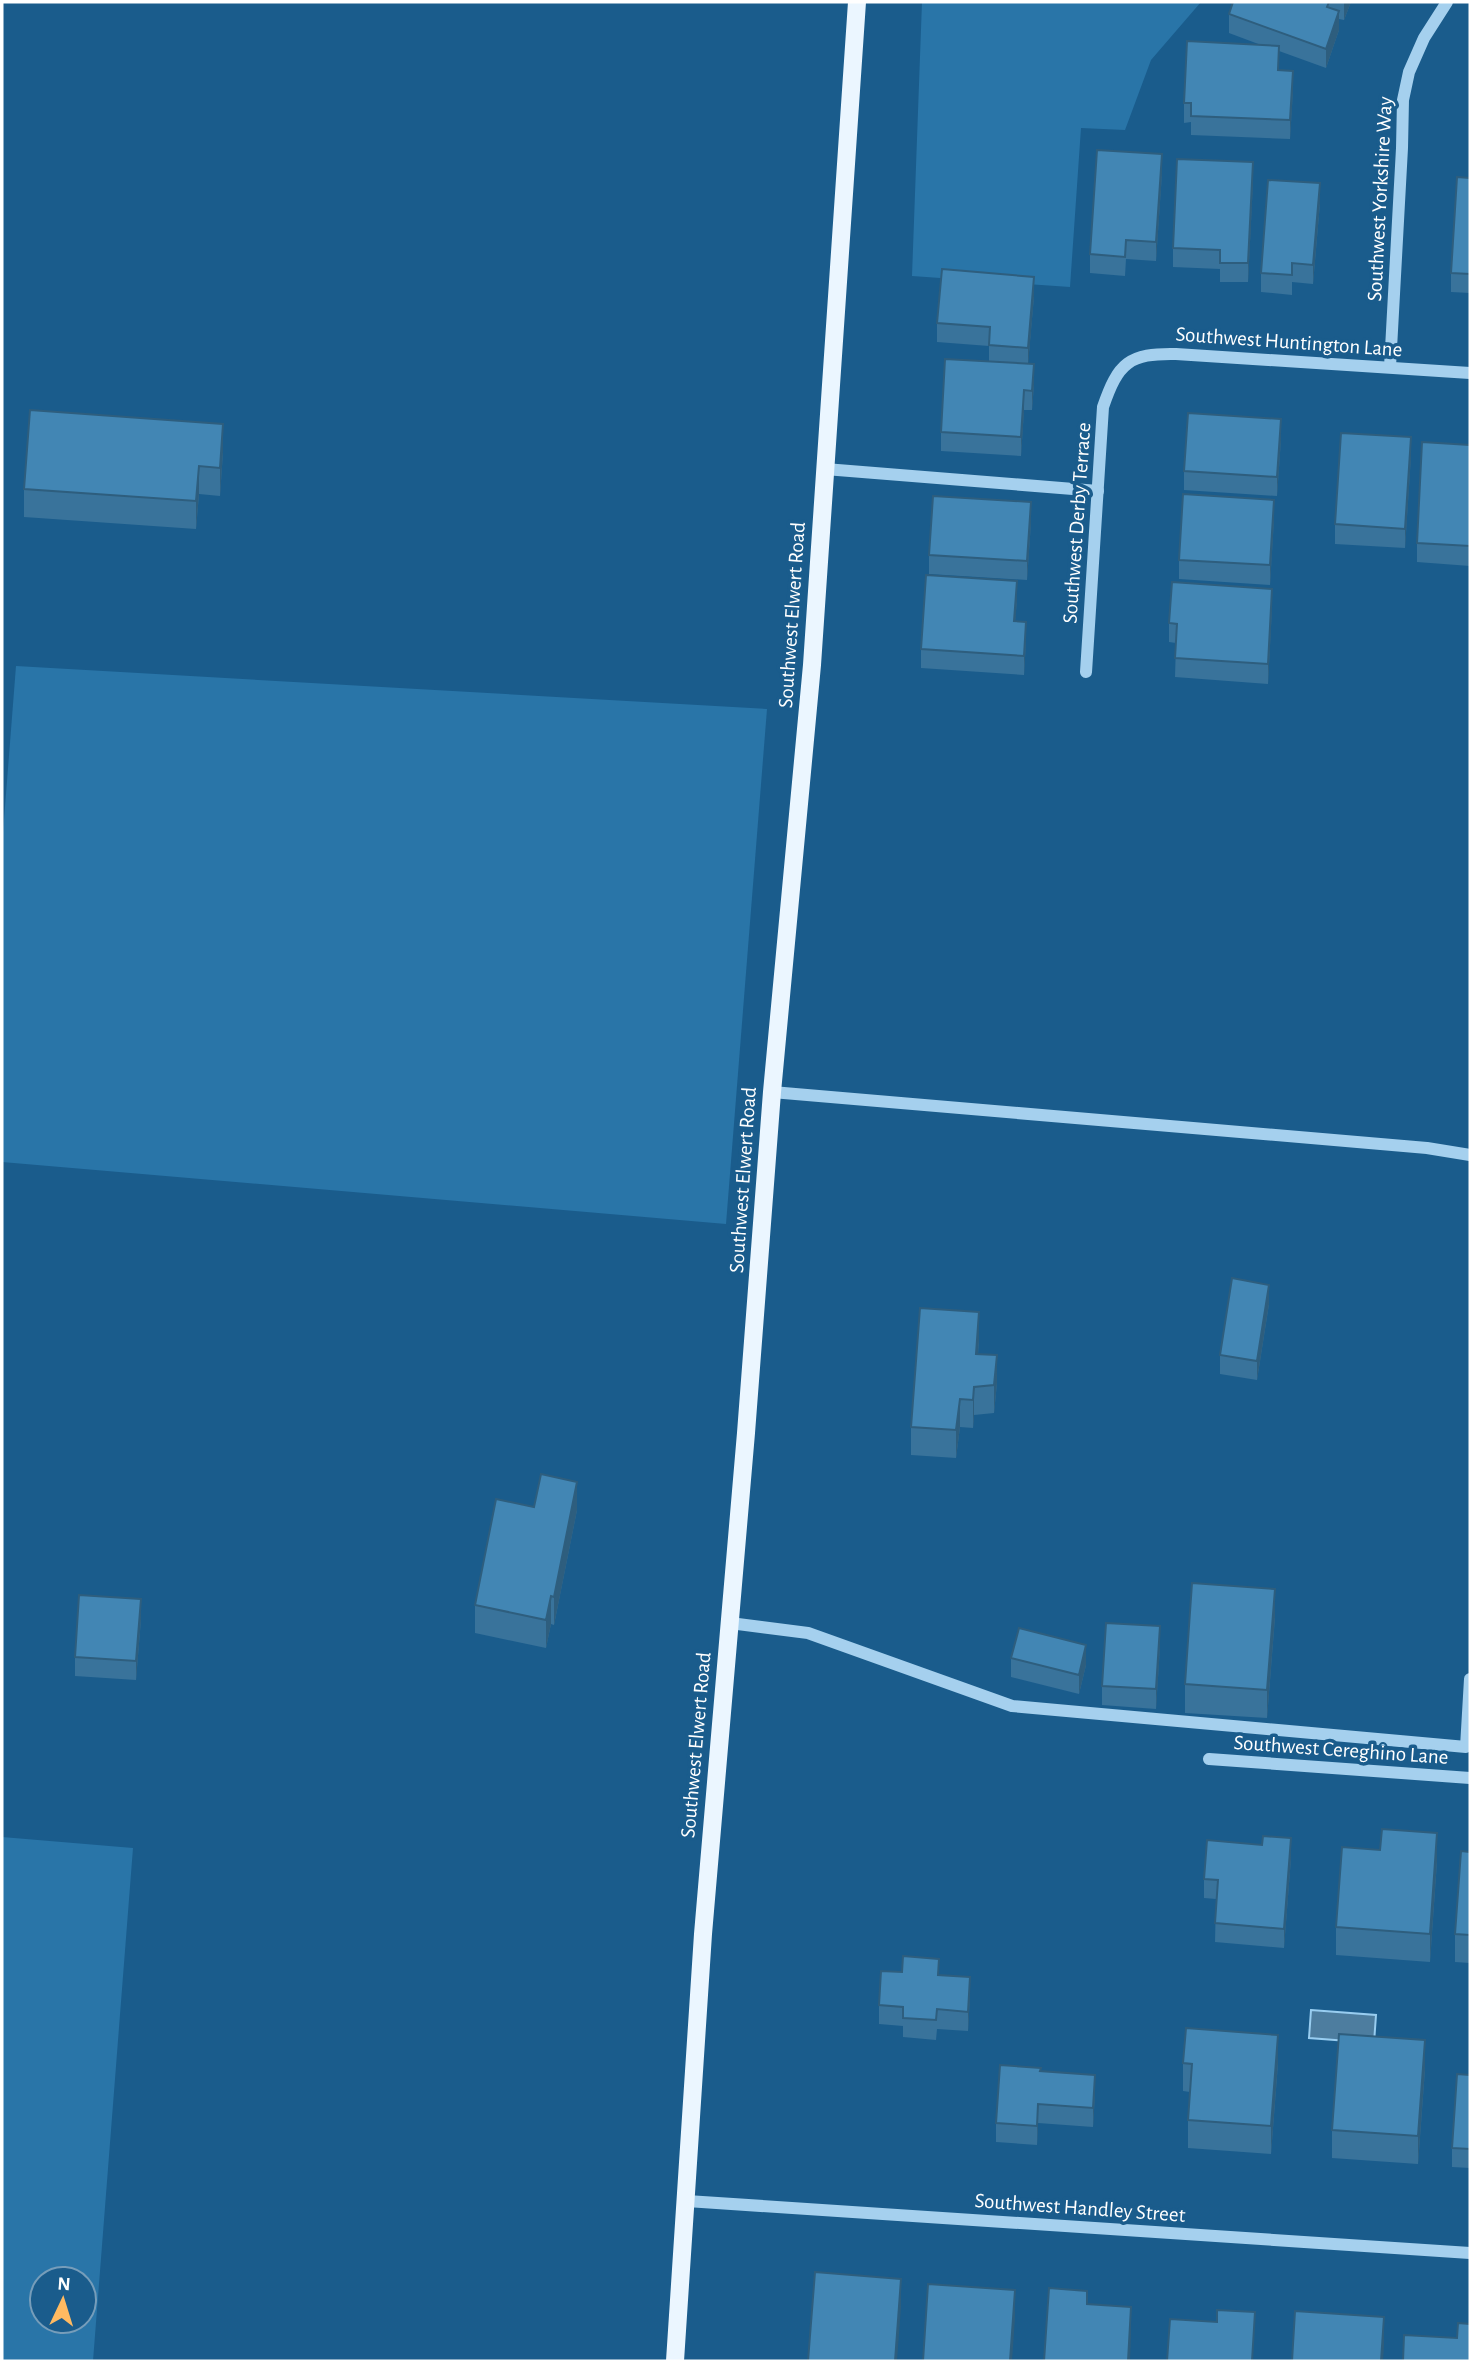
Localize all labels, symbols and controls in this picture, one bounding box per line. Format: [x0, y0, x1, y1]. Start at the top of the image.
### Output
street label: Southwest Yorkshire Way [1364, 96, 1396, 302]
street label: Southwest Huntington Lane [1175, 324, 1403, 360]
street label: Southwest Derby Terrace [1059, 422, 1095, 624]
street label: Southwest Elwert Road [775, 521, 809, 709]
street label: Southwest Elwert Road [726, 1086, 760, 1274]
street label: Southwest Elwert Road [677, 1651, 715, 1839]
street label: Southwest Cereghino Lane [1233, 1732, 1449, 1768]
street label: Southwest Handley Street [974, 2190, 1186, 2226]
north arrow [28, 2265, 98, 2335]
text: N [57, 2275, 71, 2294]

